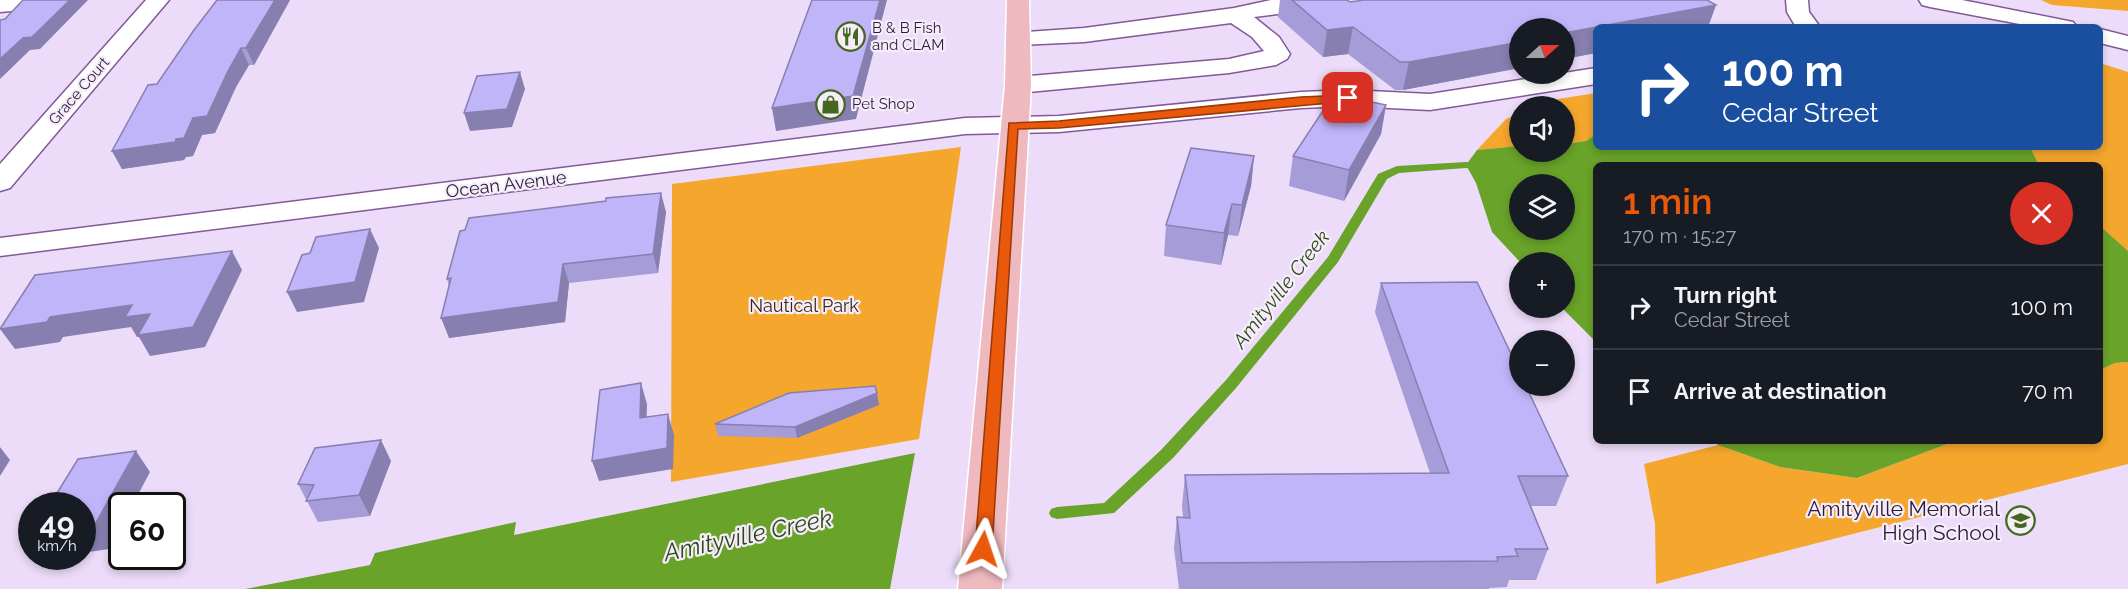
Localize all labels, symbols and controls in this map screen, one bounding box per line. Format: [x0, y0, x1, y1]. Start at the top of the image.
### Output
north arrow [1509, 18, 1575, 84]
map controls [1509, 18, 1575, 396]
place label: B & B Fish and CLAM [872, 19, 944, 54]
restaurant icon: B & B Fish and CLAM [835, 21, 867, 53]
text: 100 m [1722, 47, 1844, 96]
icon: right [1623, 48, 1701, 126]
street label: Grace Court [45, 54, 113, 128]
pin [1322, 72, 1373, 123]
icon: arrive [1331, 81, 1364, 114]
shop icon: Pet Shop [815, 88, 847, 120]
place label: Pet Shop [852, 95, 915, 113]
button: sound [1509, 96, 1575, 162]
text: Cedar Street [1722, 97, 1878, 128]
street label: Ocean Avenue [444, 166, 568, 202]
button: layers [1509, 174, 1575, 240]
text: 1 min [1623, 180, 1712, 222]
button: close [2010, 182, 2073, 245]
text: 170 m · 15:27 [1623, 224, 1736, 248]
water label: Amityville Creek [1227, 225, 1335, 354]
button: + [1509, 252, 1575, 318]
text: Turn right [1674, 282, 1777, 308]
icon: right [1623, 291, 1656, 324]
text: 100 m [2011, 294, 2073, 320]
park label: Nautical Park [749, 295, 859, 316]
text: Cedar Street [1674, 308, 1790, 332]
button: − [1509, 330, 1575, 396]
icon: arrive [1623, 375, 1656, 408]
text: Arrive at destination [1674, 378, 1887, 404]
text: 70 m [2022, 378, 2073, 404]
speed limit sign: 60 [108, 492, 186, 570]
place label: Amityville Memorial High School [1807, 496, 2000, 545]
water label: Amityville Creek [659, 503, 835, 567]
school or university icon: Amityville Memorial High School [2005, 504, 2037, 536]
text: 49 [40, 506, 74, 541]
position arrow [951, 517, 1015, 581]
text: km/h [37, 537, 77, 555]

